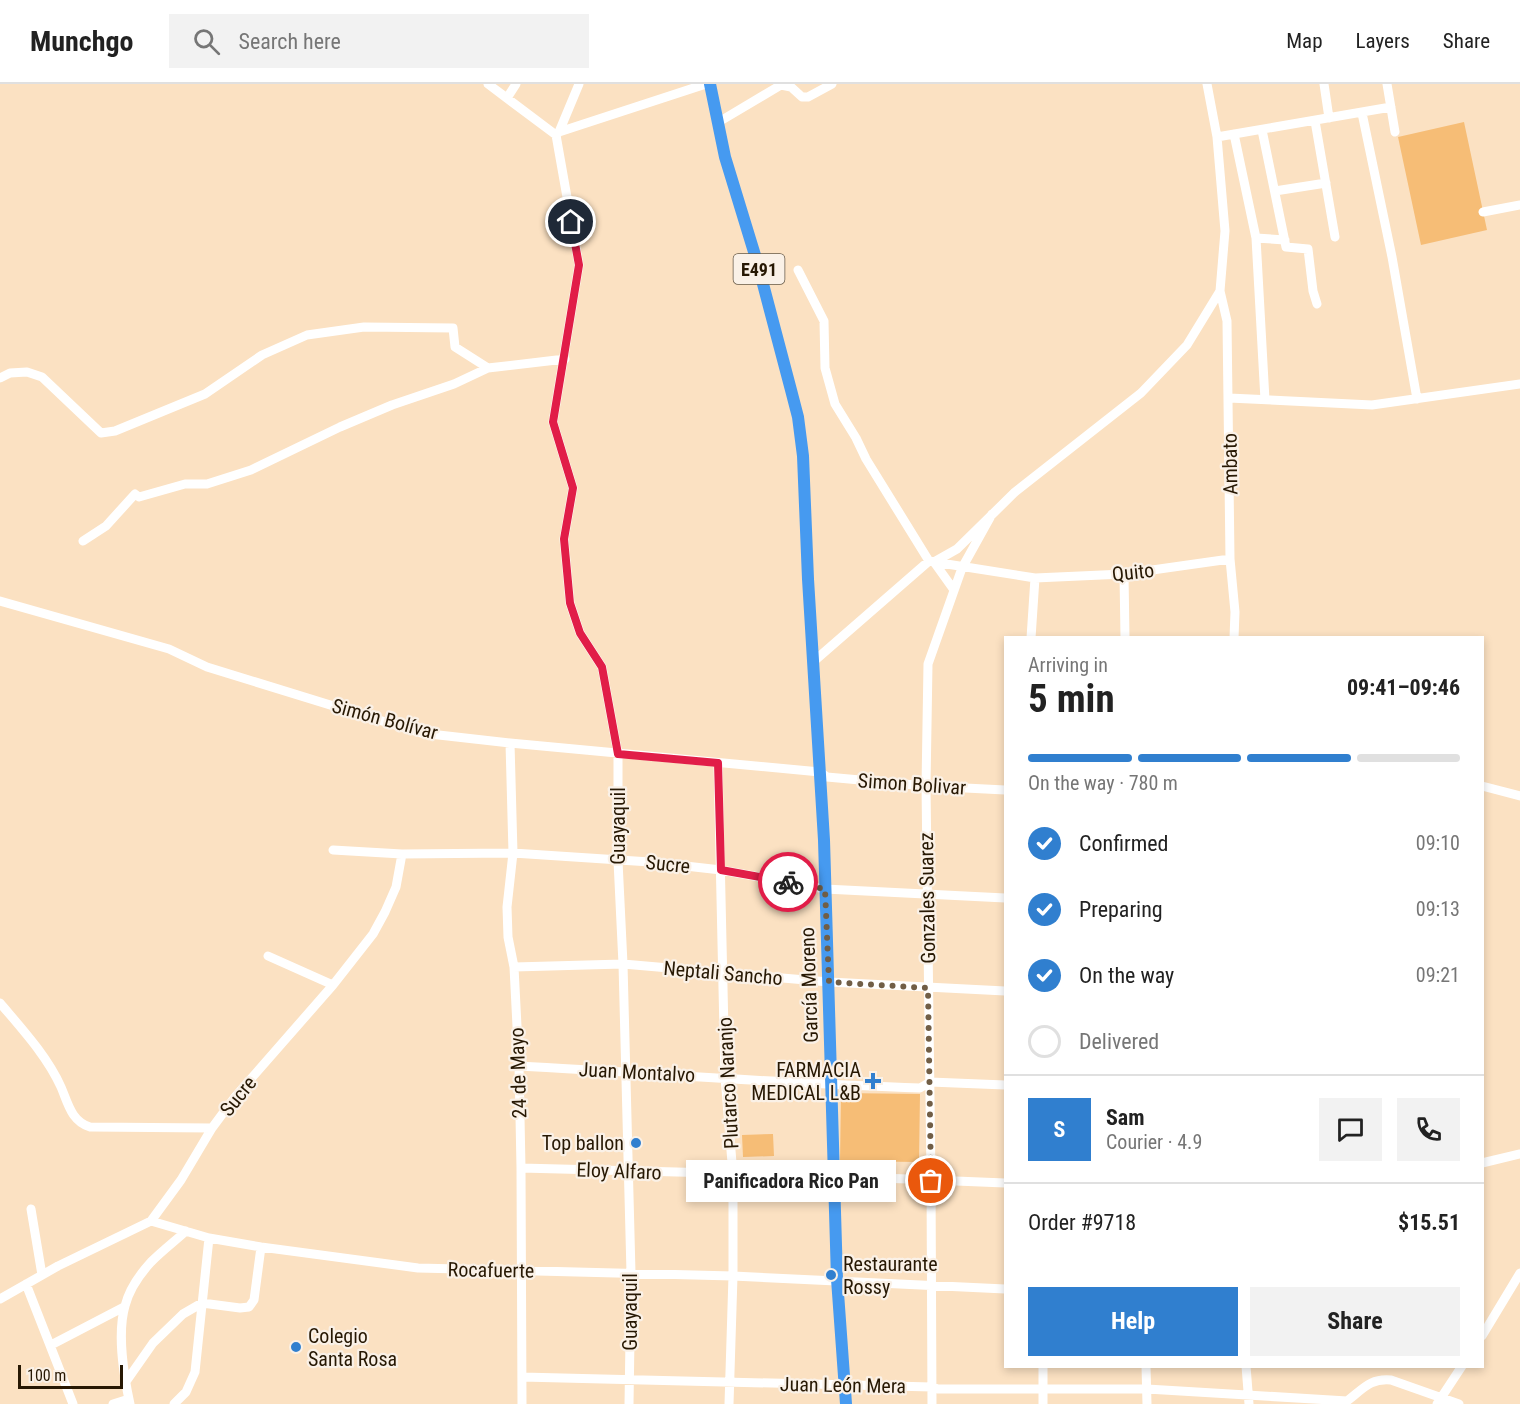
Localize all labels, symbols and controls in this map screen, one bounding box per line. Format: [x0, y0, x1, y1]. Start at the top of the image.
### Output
search box [169, 14, 589, 68]
text: Munchgo [30, 25, 133, 58]
icon: search [190, 25, 223, 58]
text: Search here [238, 29, 341, 54]
text: Map [1286, 29, 1323, 53]
text: Layers [1356, 29, 1410, 53]
text: Share [1443, 29, 1490, 53]
pin [545, 196, 596, 247]
icon: home [554, 205, 587, 238]
road number: E491 [734, 254, 784, 284]
street label: Ambato [1217, 433, 1243, 495]
street label: Quito [1111, 558, 1155, 586]
text: Arriving in [1028, 653, 1108, 677]
text: 09:41–09:46 [1347, 675, 1460, 700]
text: 5 min [1028, 676, 1115, 722]
street label: Simón Bolívar [329, 693, 441, 745]
street label: Simon Bolivar [857, 768, 967, 800]
text: On the way · 780 m [1028, 771, 1178, 795]
street label: Guayaquil [606, 787, 630, 865]
icon: check [1028, 827, 1061, 860]
text: Confirmed [1079, 831, 1168, 856]
text: 09:10 [1416, 831, 1460, 855]
street label: Gonzales Suarez [914, 832, 940, 964]
street label: Sucre [645, 850, 691, 878]
courier [758, 852, 818, 912]
icon: bike [772, 866, 805, 899]
icon: check [1028, 893, 1061, 926]
text: Preparing [1079, 897, 1163, 922]
text: 09:13 [1416, 897, 1460, 921]
street label: García Moreno [795, 927, 823, 1043]
street label: Neptali Sancho [662, 956, 784, 990]
icon: check [1028, 959, 1061, 992]
text: On the way [1079, 963, 1174, 988]
text: 09:21 [1416, 963, 1460, 987]
street label: Plutarco Naranjo [713, 1016, 743, 1150]
street label: 24 de Mayo [504, 1027, 532, 1119]
text: Delivered [1079, 1029, 1159, 1054]
street label: Juan Montalvo [578, 1057, 696, 1087]
place label: FARMACIA MEDICAL L&B [751, 1058, 861, 1105]
street label: Sucre [215, 1071, 261, 1121]
marker: FARMACIA MEDICAL L&B [866, 1074, 880, 1088]
button: chat [1319, 1098, 1382, 1161]
button: phone [1397, 1098, 1460, 1161]
text: Sam [1106, 1105, 1145, 1130]
text: S [1054, 1117, 1065, 1142]
text: Courier · 4.9 [1106, 1130, 1202, 1154]
place label: Top ballon [542, 1131, 624, 1155]
marker: Top ballon [629, 1136, 643, 1150]
pin [905, 1155, 956, 1206]
street label: Eloy Alfaro [576, 1158, 662, 1184]
callout: Panificadora Rico Pan [685, 1160, 895, 1202]
icon: bag [914, 1164, 947, 1197]
text: Panificadora Rico Pan [703, 1169, 879, 1193]
text: Order #9718 [1028, 1210, 1136, 1235]
text: $15.51 [1398, 1210, 1460, 1235]
place label: Restaurante Rossy [843, 1252, 938, 1299]
street label: Rocafuerte [447, 1257, 535, 1283]
marker: Restaurante Rossy [824, 1268, 838, 1282]
street label: Guayaquil [618, 1273, 642, 1351]
button: Help [1028, 1287, 1238, 1356]
button: Share [1250, 1287, 1460, 1356]
place label: Colegio Santa Rosa [308, 1324, 397, 1371]
marker: Colegio Santa Rosa [289, 1340, 303, 1354]
scale bar [18, 1362, 123, 1390]
text: 100 m [27, 1366, 66, 1385]
street label: Juan León Mera [780, 1372, 906, 1398]

